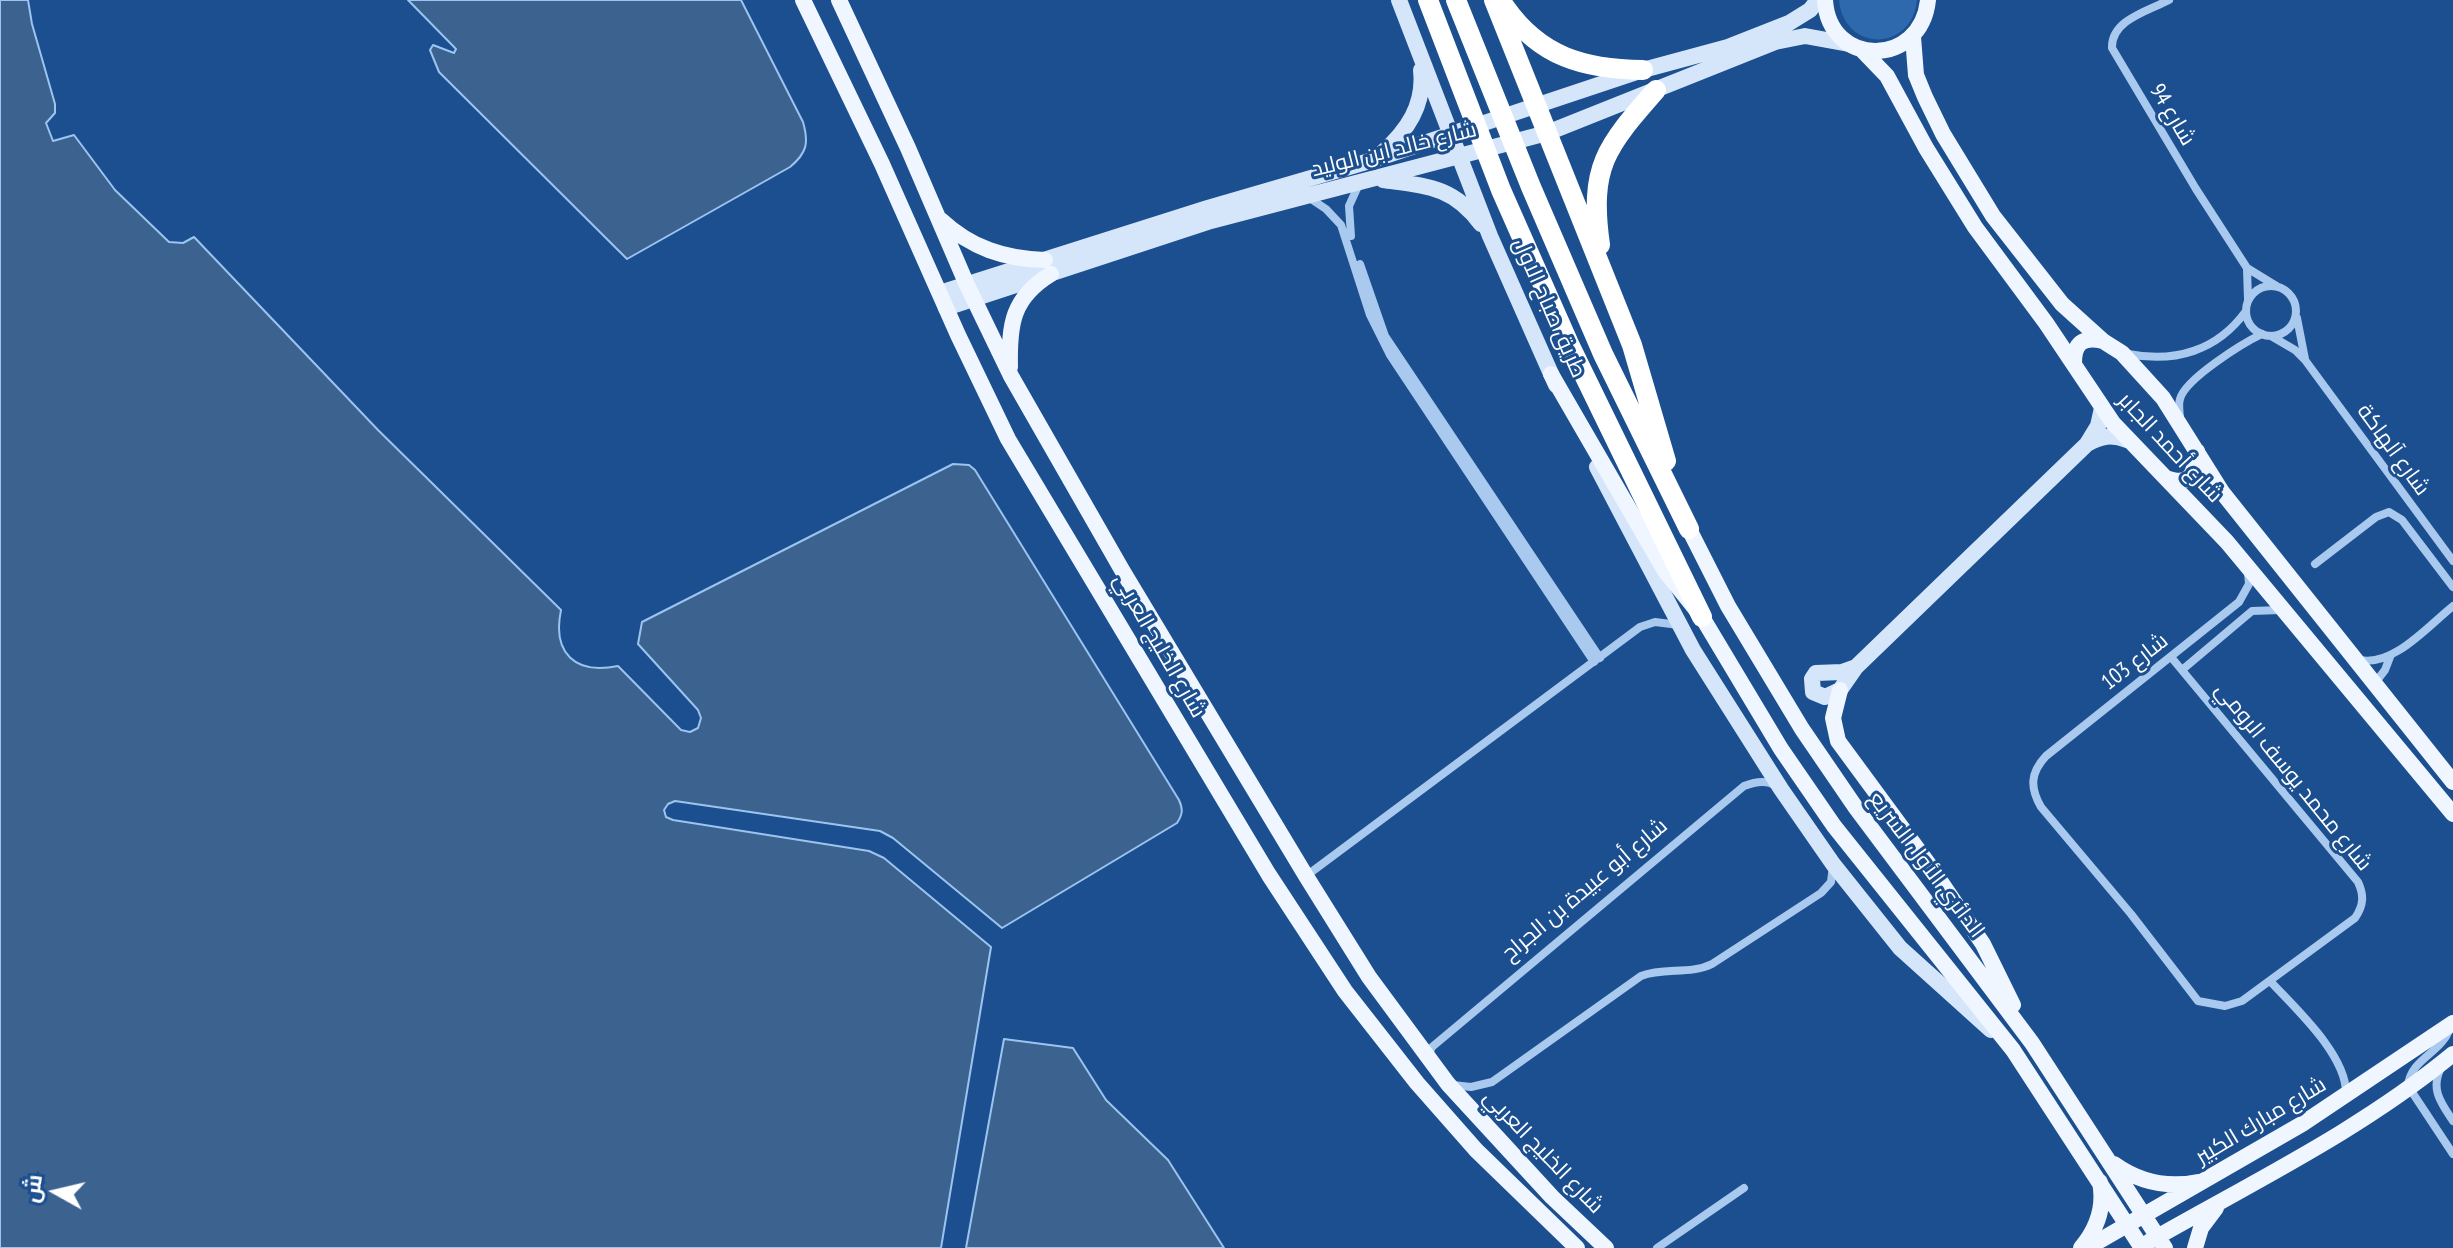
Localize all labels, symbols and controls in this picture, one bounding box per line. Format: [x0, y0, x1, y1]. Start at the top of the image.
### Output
street label: شارع 94 [2143, 79, 2201, 151]
street label: شارع خالد ابن الوليد [1309, 117, 1479, 183]
street label: طريق صباح الاول [1506, 234, 1592, 382]
street label: شارع أحمد الجابر [2112, 387, 2228, 509]
street label: شارع آلهاكة [2351, 399, 2435, 501]
street label: شارع الخليج العربي [1107, 569, 1211, 723]
street label: شارع 103 [2097, 628, 2173, 696]
street label: شارع محمد يوسف الرومي [2209, 677, 2377, 877]
street label: الدائري الأول السريع [1862, 787, 1990, 943]
street label: شارع أبو عبيدة بن الجراح [1497, 813, 1673, 967]
street label: شارع مبارك الكبير [2191, 1072, 2331, 1170]
street label: شارع الخليج العربي [1477, 1085, 1609, 1219]
north arrow [16, 1152, 96, 1232]
text: ش [16, 1173, 48, 1205]

